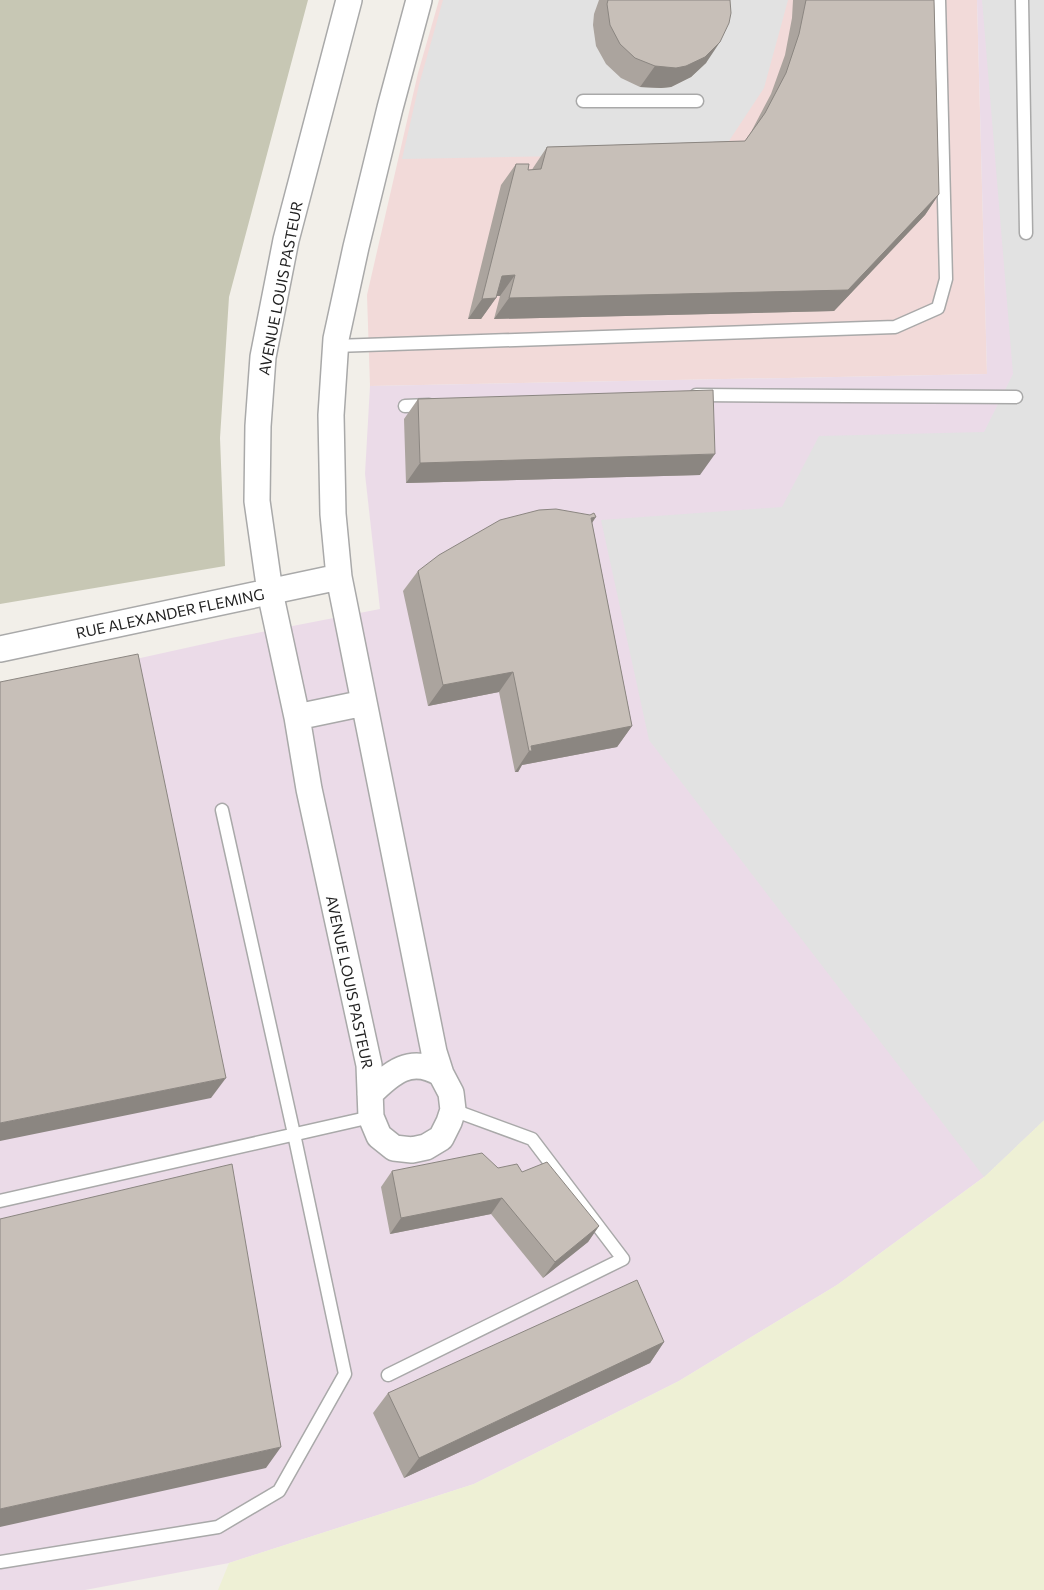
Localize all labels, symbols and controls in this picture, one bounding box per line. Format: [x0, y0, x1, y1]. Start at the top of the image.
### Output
street label: AVENUE LOUIS PASTEUR [254, 199, 306, 377]
street label: RUE ALEXANDER FLEMING [74, 584, 266, 642]
street label: AVENUE LOUIS PASTEUR [323, 894, 377, 1070]

